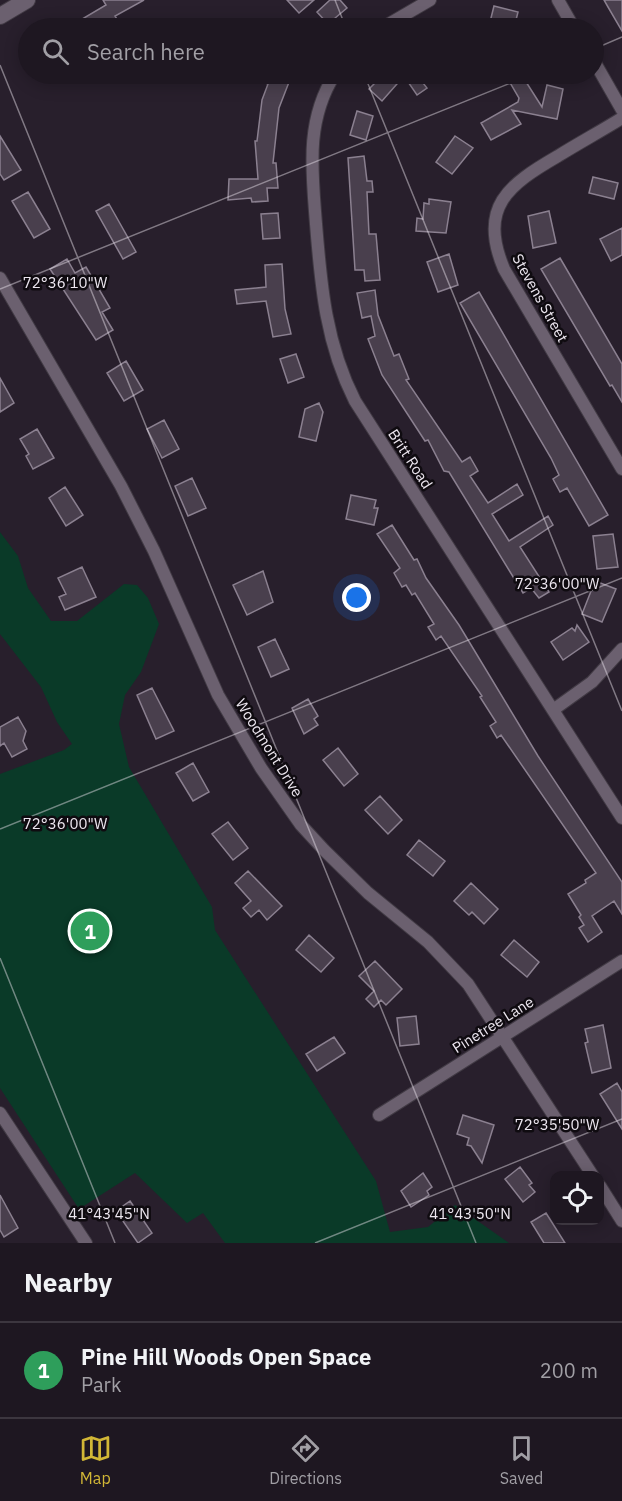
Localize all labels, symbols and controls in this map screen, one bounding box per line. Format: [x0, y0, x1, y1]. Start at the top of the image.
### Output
search box [18, 18, 604, 84]
icon: search [39, 35, 72, 68]
text: Search here [87, 37, 205, 66]
street label: Stevens Street [508, 250, 573, 345]
text: 72°36'10"W [23, 273, 108, 292]
street label: Britt Road [384, 425, 437, 492]
text: 72°36'00"W [515, 574, 600, 593]
your location [342, 583, 371, 612]
street label: Woodmont Drive [232, 695, 307, 800]
text: 72°36'00"W [23, 814, 108, 833]
pin: 1 [70, 908, 110, 954]
street label: Pinetree Lane [448, 992, 537, 1057]
text: 72°35'50"W [515, 1115, 600, 1134]
map controls [550, 1171, 604, 1225]
button: locate [550, 1171, 604, 1225]
text: 41°43'45"N [68, 1204, 150, 1223]
text: 41°43'50"N [429, 1204, 511, 1223]
text: Nearby [24, 1265, 112, 1299]
text: Pine Hill Woods Open Space [81, 1342, 371, 1371]
text: 1 [38, 1357, 50, 1384]
text: 200 m [540, 1357, 598, 1384]
text: Park [81, 1371, 121, 1398]
tab: Map [79, 1432, 112, 1488]
tab: Directions [269, 1432, 342, 1488]
tab: Saved [500, 1432, 543, 1488]

